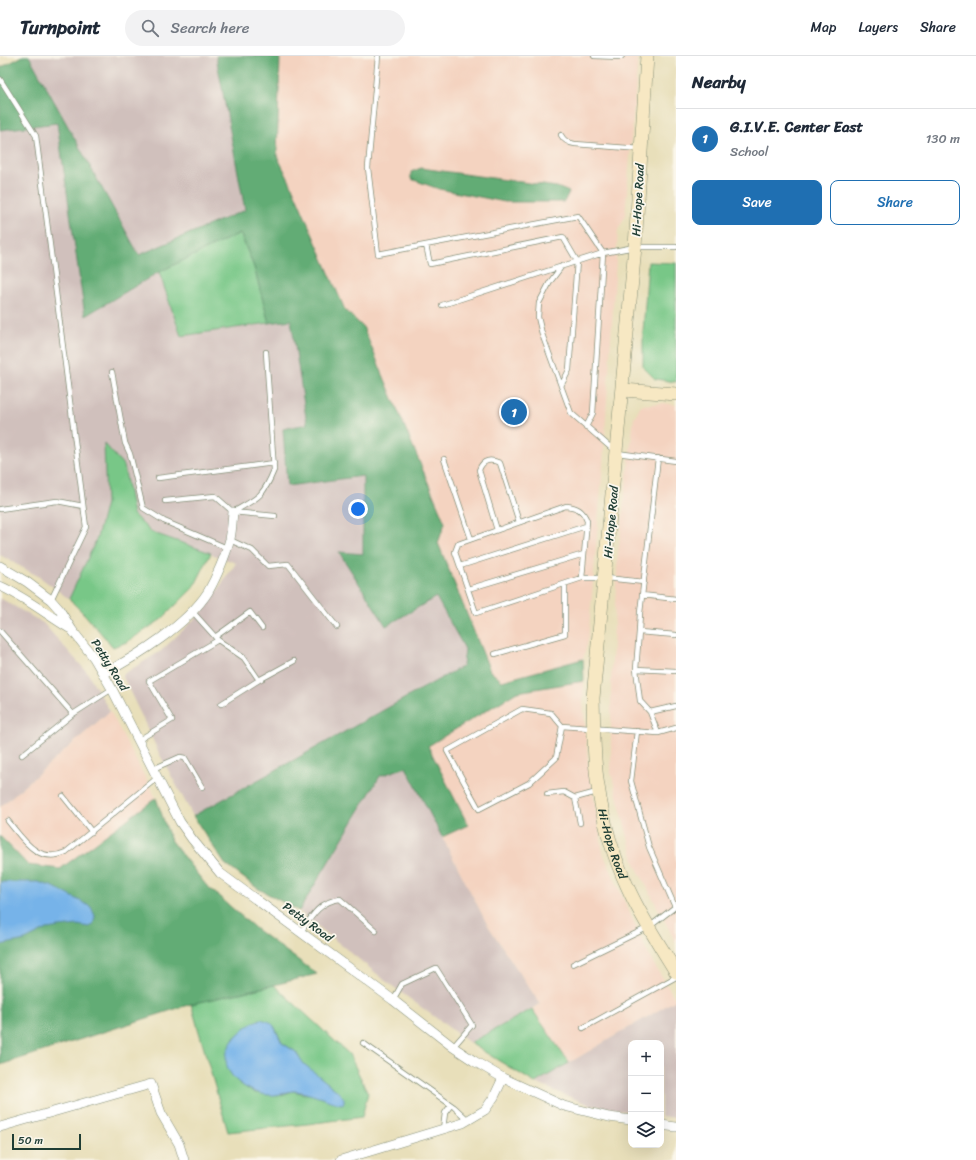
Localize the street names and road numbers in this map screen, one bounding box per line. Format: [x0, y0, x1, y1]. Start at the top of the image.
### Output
street label: Hi-Hope Road [625, 162, 651, 237]
street label: Hi-Hope Road [597, 484, 625, 559]
street label: Petty Road [85, 634, 135, 696]
street label: Hi-Hope Road [591, 806, 634, 883]
street label: Petty Road [278, 896, 339, 948]

